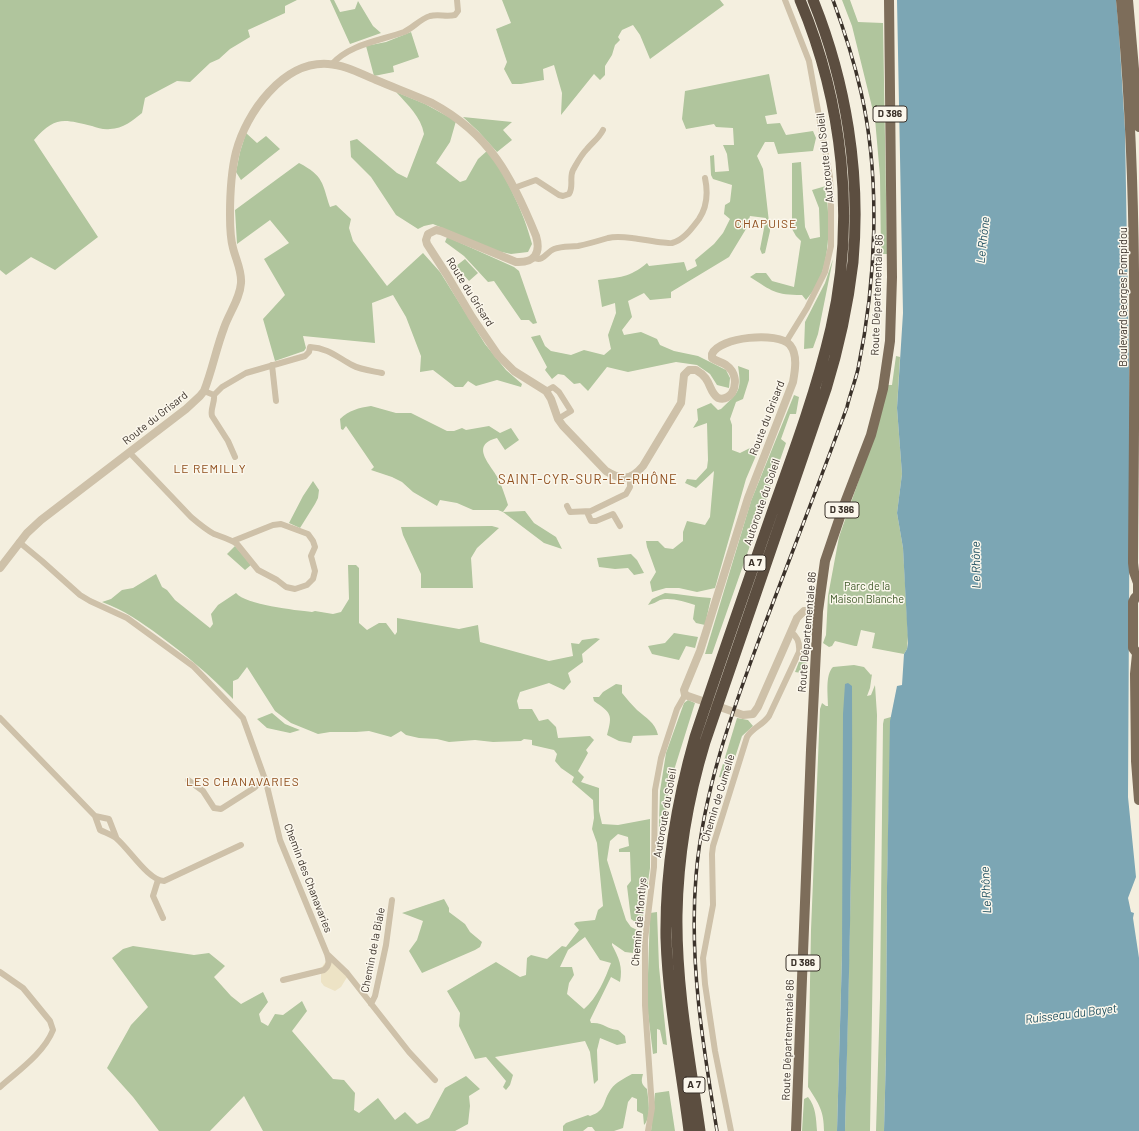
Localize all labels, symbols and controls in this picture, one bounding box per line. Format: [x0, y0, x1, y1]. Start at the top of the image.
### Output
road number: D 386 [873, 106, 907, 122]
street label: Autoroute du Soleil [814, 112, 836, 204]
water label: Le Rhône [973, 216, 993, 264]
district label: CHAPUISE [735, 217, 797, 231]
street label: Boulevard Georges Pompidou [1116, 227, 1130, 367]
street label: Route Départementale 86 [868, 234, 886, 356]
street label: Route du Grisard [443, 255, 497, 329]
street label: Route du Grisard [747, 379, 787, 457]
street label: Route du Grisard [120, 388, 190, 448]
street label: Autoroute du Soleil [741, 457, 783, 547]
district label: LE REMILLY [174, 462, 246, 476]
district label: SAINT-CYR-SUR-LE-RHÔNE [498, 472, 678, 488]
road number: D 386 [825, 502, 859, 518]
water label: Le Rhône [968, 541, 984, 589]
road number: A 7 [744, 555, 766, 571]
street label: Route Départementale 86 [795, 571, 819, 693]
park label: Parc de la Maison Blanche [830, 579, 904, 605]
street label: Chemin de Cumelle [698, 753, 738, 843]
street label: Autoroute du Soleil [651, 767, 679, 859]
district label: LES CHANAVARIES [186, 775, 300, 789]
street label: Chemin des Chanavaries [281, 821, 335, 935]
water label: Le Rhône [978, 866, 994, 914]
street label: Chemin de Montlys [629, 877, 649, 967]
street label: Chemin de la Biale [358, 906, 388, 994]
road number: D 386 [786, 955, 820, 971]
street label: Route Départementale 86 [779, 979, 797, 1101]
water label: Ruisseau du Bayet [1024, 1001, 1118, 1027]
road number: A 7 [683, 1077, 705, 1093]

